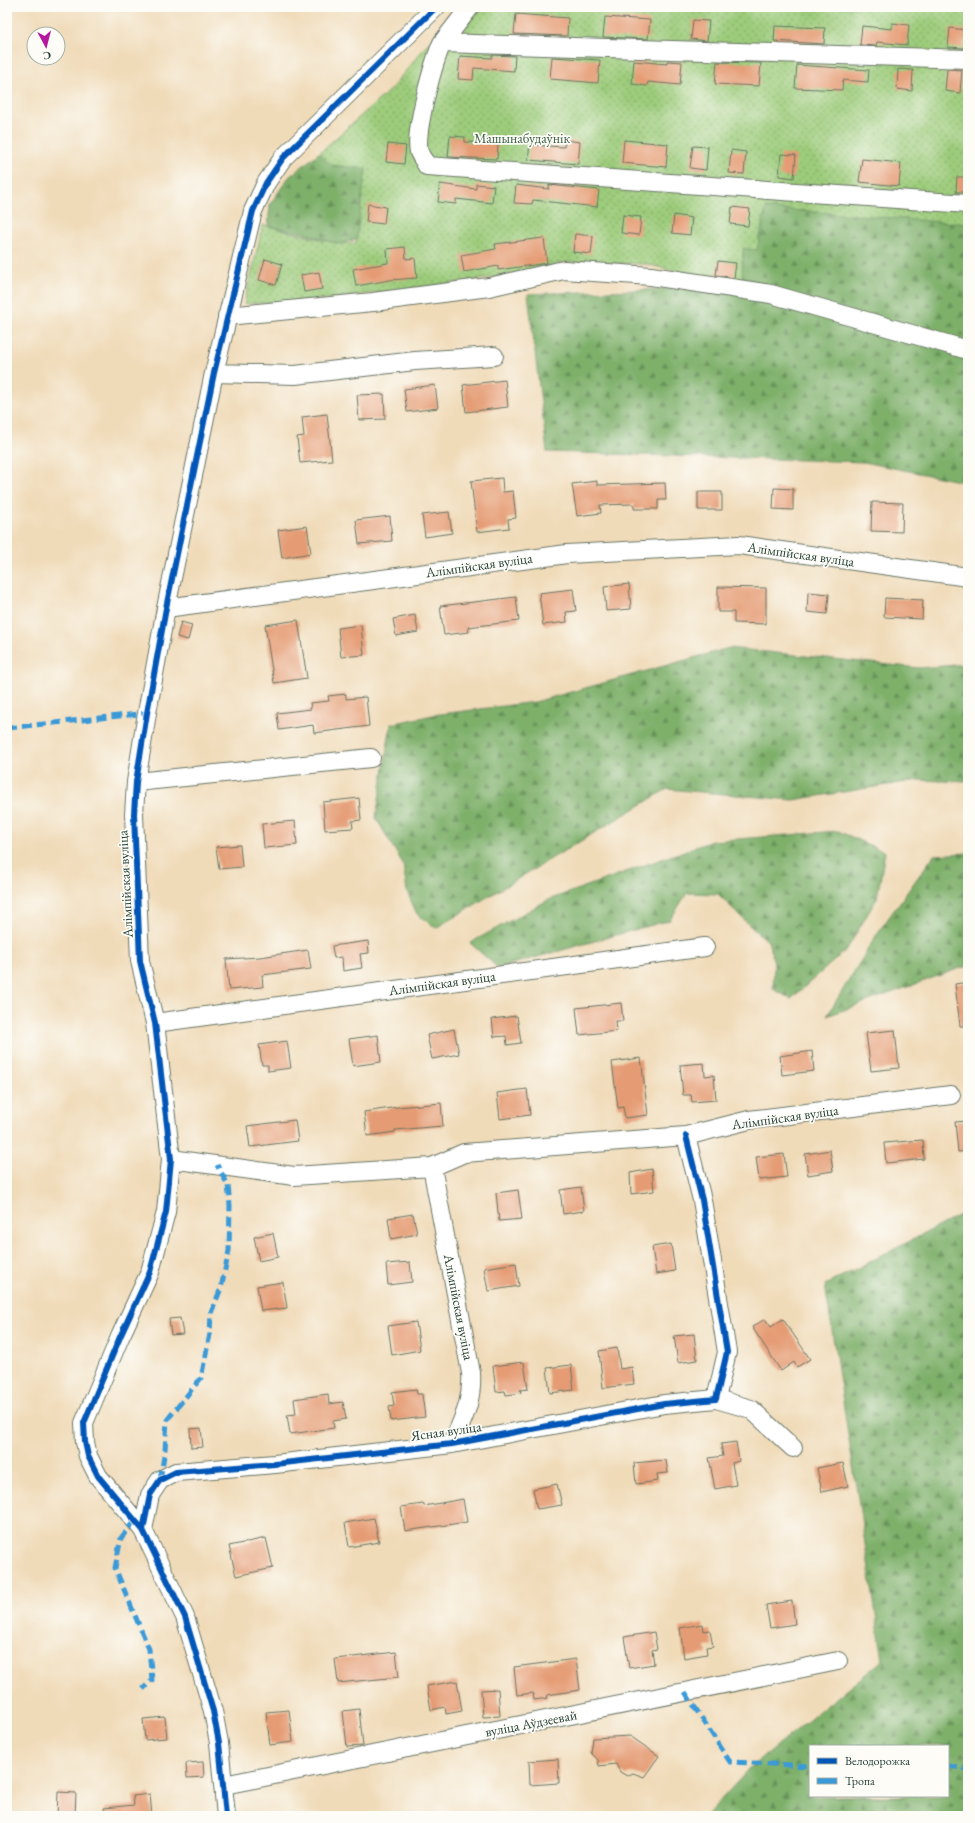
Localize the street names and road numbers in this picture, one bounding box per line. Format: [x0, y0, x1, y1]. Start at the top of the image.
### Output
street label: Алімпійская вуліца [746, 537, 856, 570]
street label: Алімпійская вуліца [424, 549, 534, 582]
street label: Алімпійская вуліца [113, 829, 137, 939]
street label: Алімпійская вуліца [387, 967, 497, 1000]
street label: Алімпійская вуліца [730, 1101, 840, 1134]
street label: Алімпійская вуліца [440, 1252, 478, 1362]
street label: Ясная вуліца [408, 1417, 483, 1445]
street label: вуліца Аўдзеевай [484, 1705, 579, 1741]

